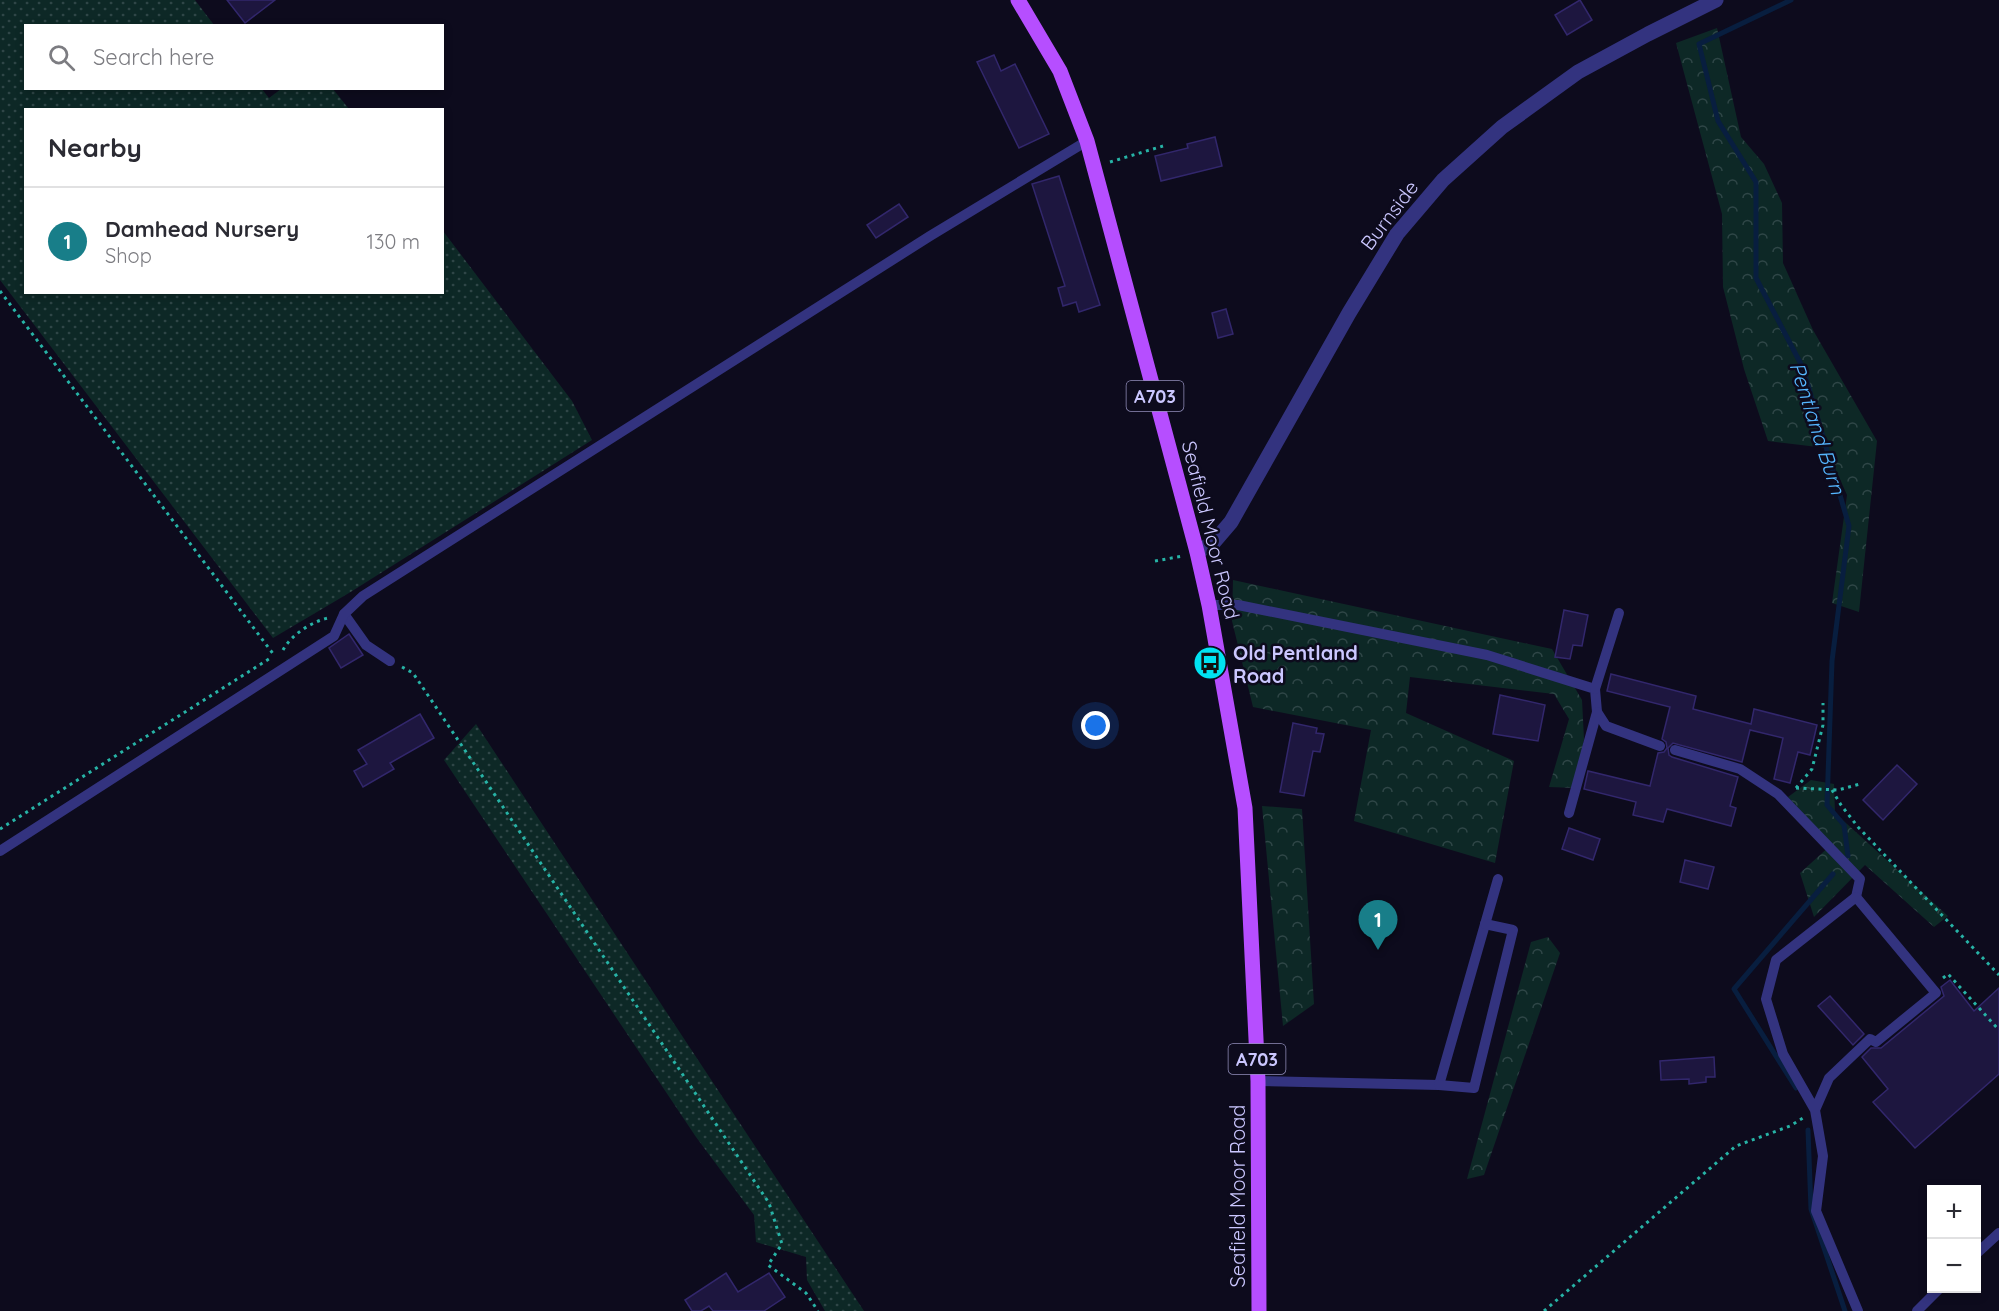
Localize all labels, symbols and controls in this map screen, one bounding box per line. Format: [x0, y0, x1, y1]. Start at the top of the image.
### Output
search box [24, 24, 444, 90]
icon: search [45, 41, 78, 74]
text: Search here [93, 43, 214, 71]
text: Nearby [48, 131, 142, 164]
street label: Burnside [1355, 175, 1423, 255]
text: Damhead Nursery [105, 215, 299, 243]
text: 1 [64, 229, 71, 254]
text: 130 m [367, 229, 420, 254]
text: Shop [105, 243, 152, 268]
water label: Pentland Burn [1784, 359, 1852, 498]
road number: A703 [1126, 381, 1184, 411]
street label: Seafield Moor Road [1177, 438, 1245, 622]
place label: Old Pentland Road [1233, 640, 1358, 688]
bus stop icon: Old Pentland Road [1192, 645, 1228, 681]
your location [1081, 711, 1110, 740]
pin: 1 [1358, 900, 1398, 950]
road number: A703 [1228, 1044, 1286, 1074]
street label: Seafield Moor Road [1225, 1105, 1250, 1287]
map controls [1927, 1185, 1981, 1293]
button: + [1927, 1185, 1981, 1239]
button: − [1927, 1239, 1981, 1293]

